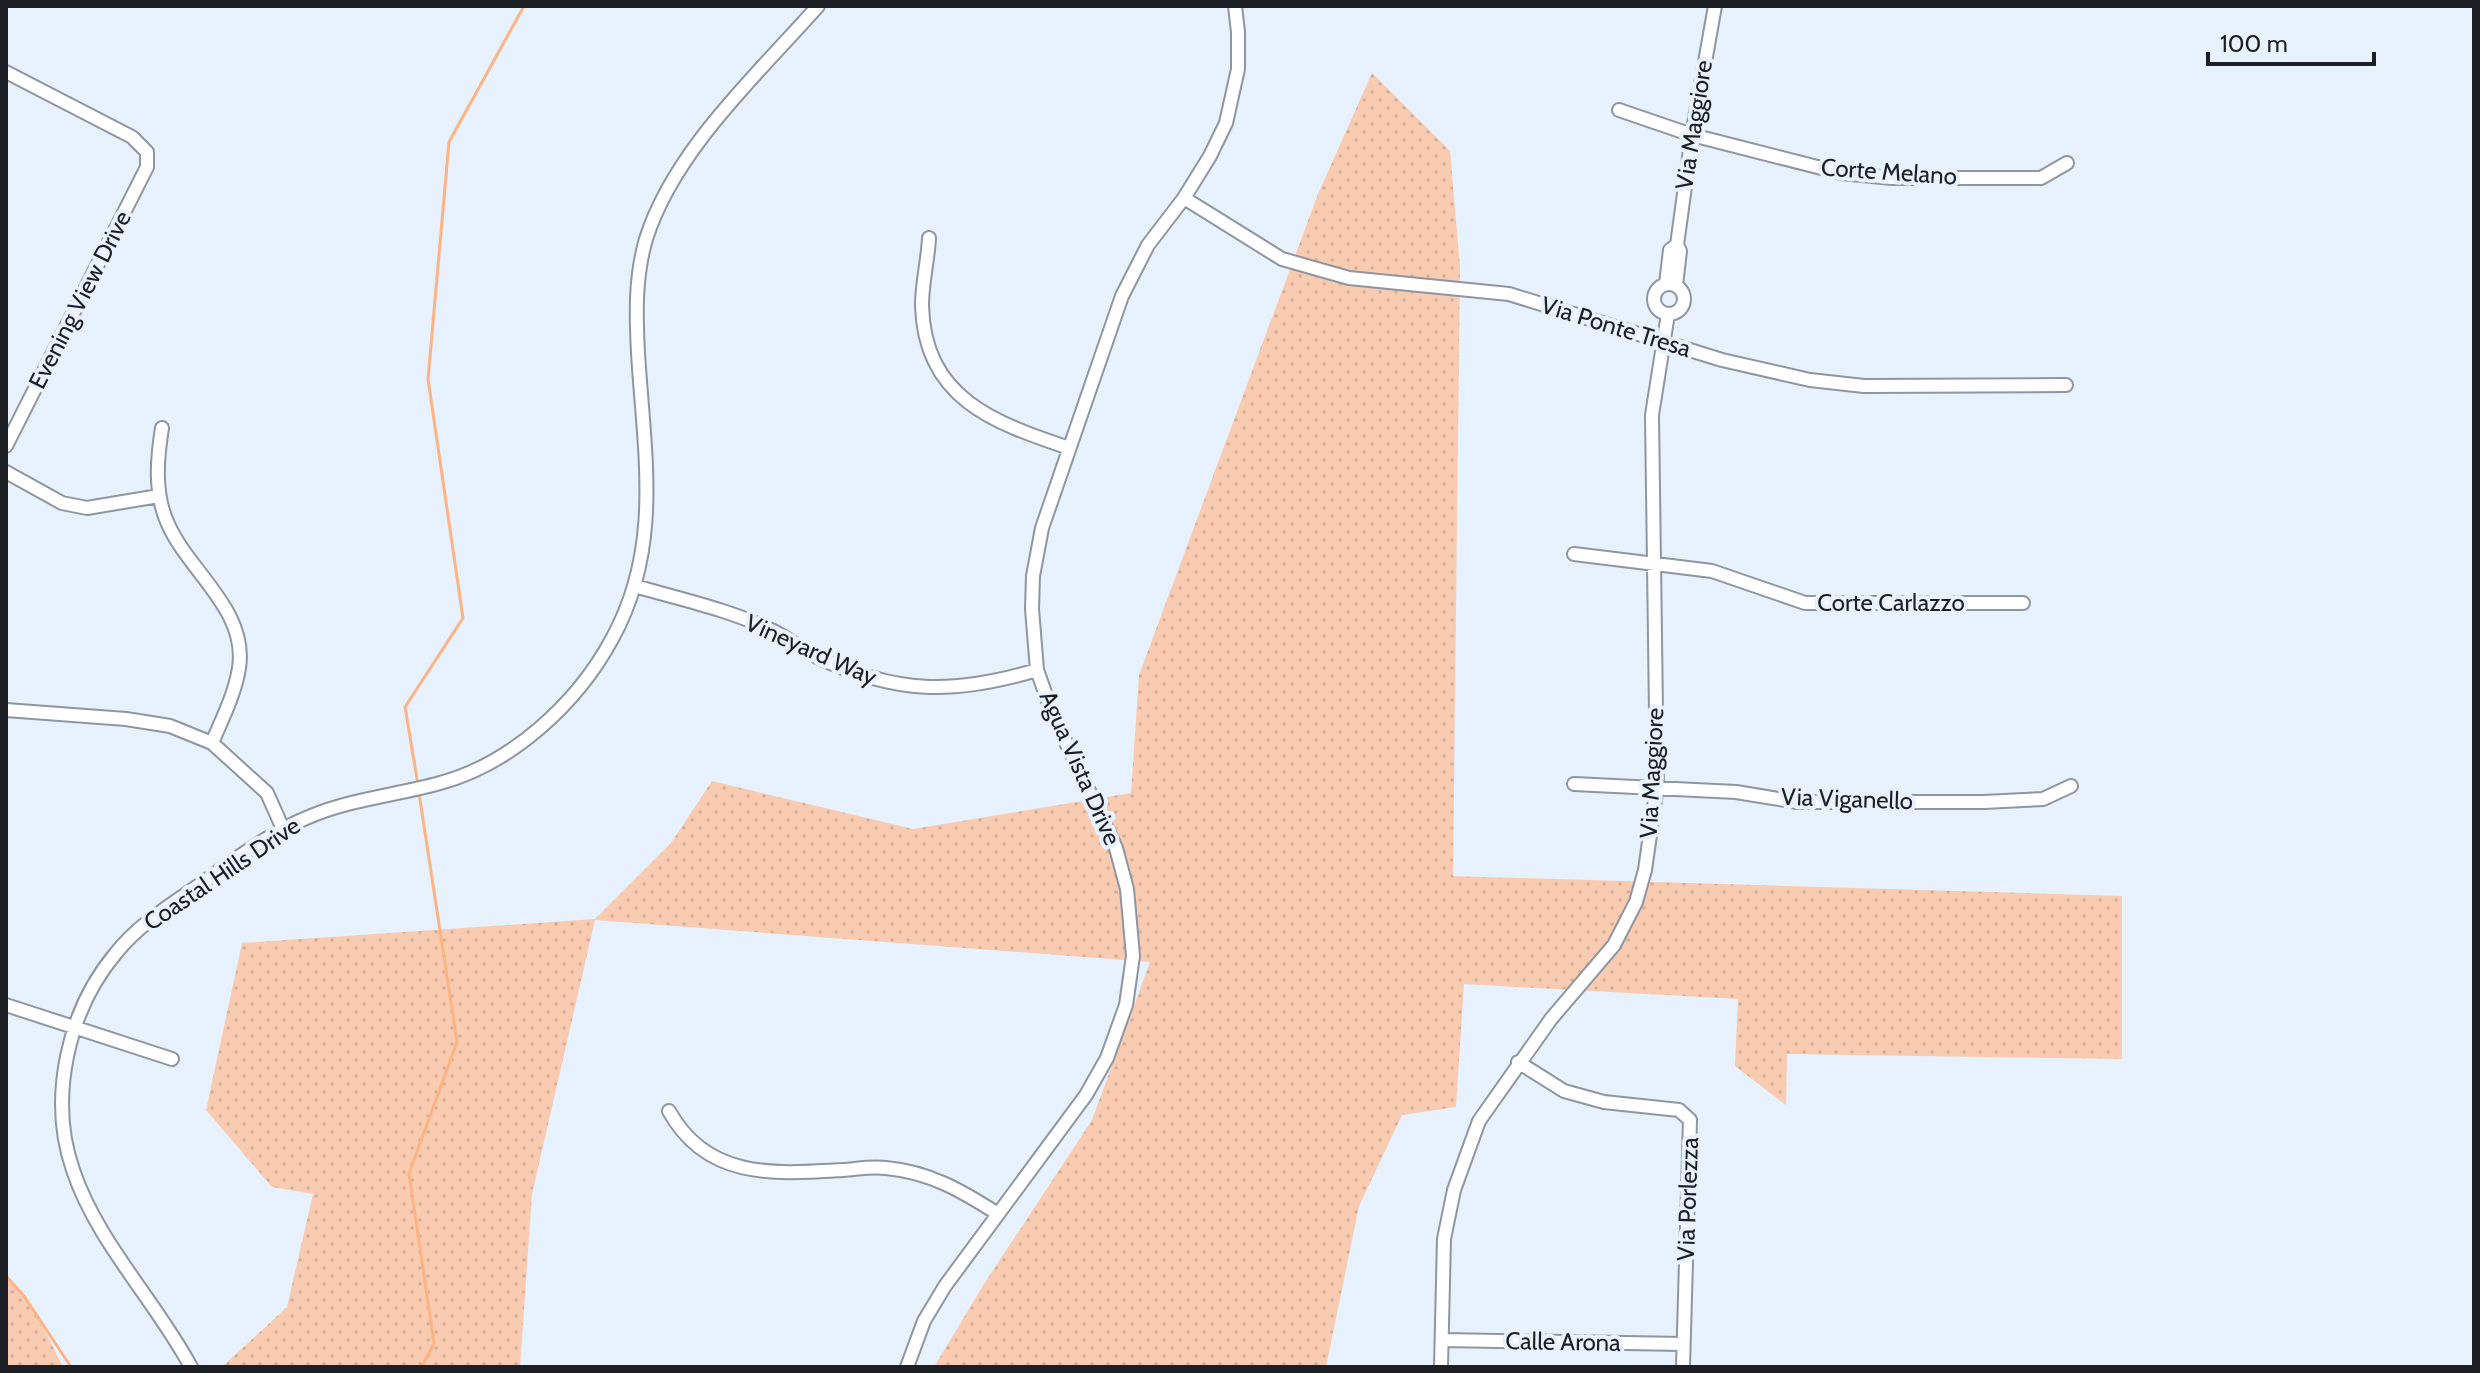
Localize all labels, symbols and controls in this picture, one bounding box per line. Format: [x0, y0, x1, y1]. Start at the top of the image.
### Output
scale bar [2208, 16, 2374, 66]
text: 100 m [2220, 29, 2288, 58]
street label: Via Maggiore [1669, 58, 1718, 192]
street label: Corte Melano [1820, 152, 1958, 191]
street label: Evening View Drive [22, 206, 137, 394]
street label: Via Ponte Tresa [1538, 290, 1695, 363]
street label: Corte Carlazzo [1817, 588, 1965, 617]
street label: Vineyard Way [741, 608, 881, 691]
street label: Agua Vista Drive [1034, 686, 1127, 849]
street label: Via Maggiore [1634, 707, 1669, 839]
street label: Via Viganello [1781, 782, 1914, 815]
street label: Coastal Hills Drive [138, 811, 305, 937]
street label: Via Porlezza [1671, 1136, 1704, 1261]
street label: Calle Arona [1505, 1326, 1621, 1357]

